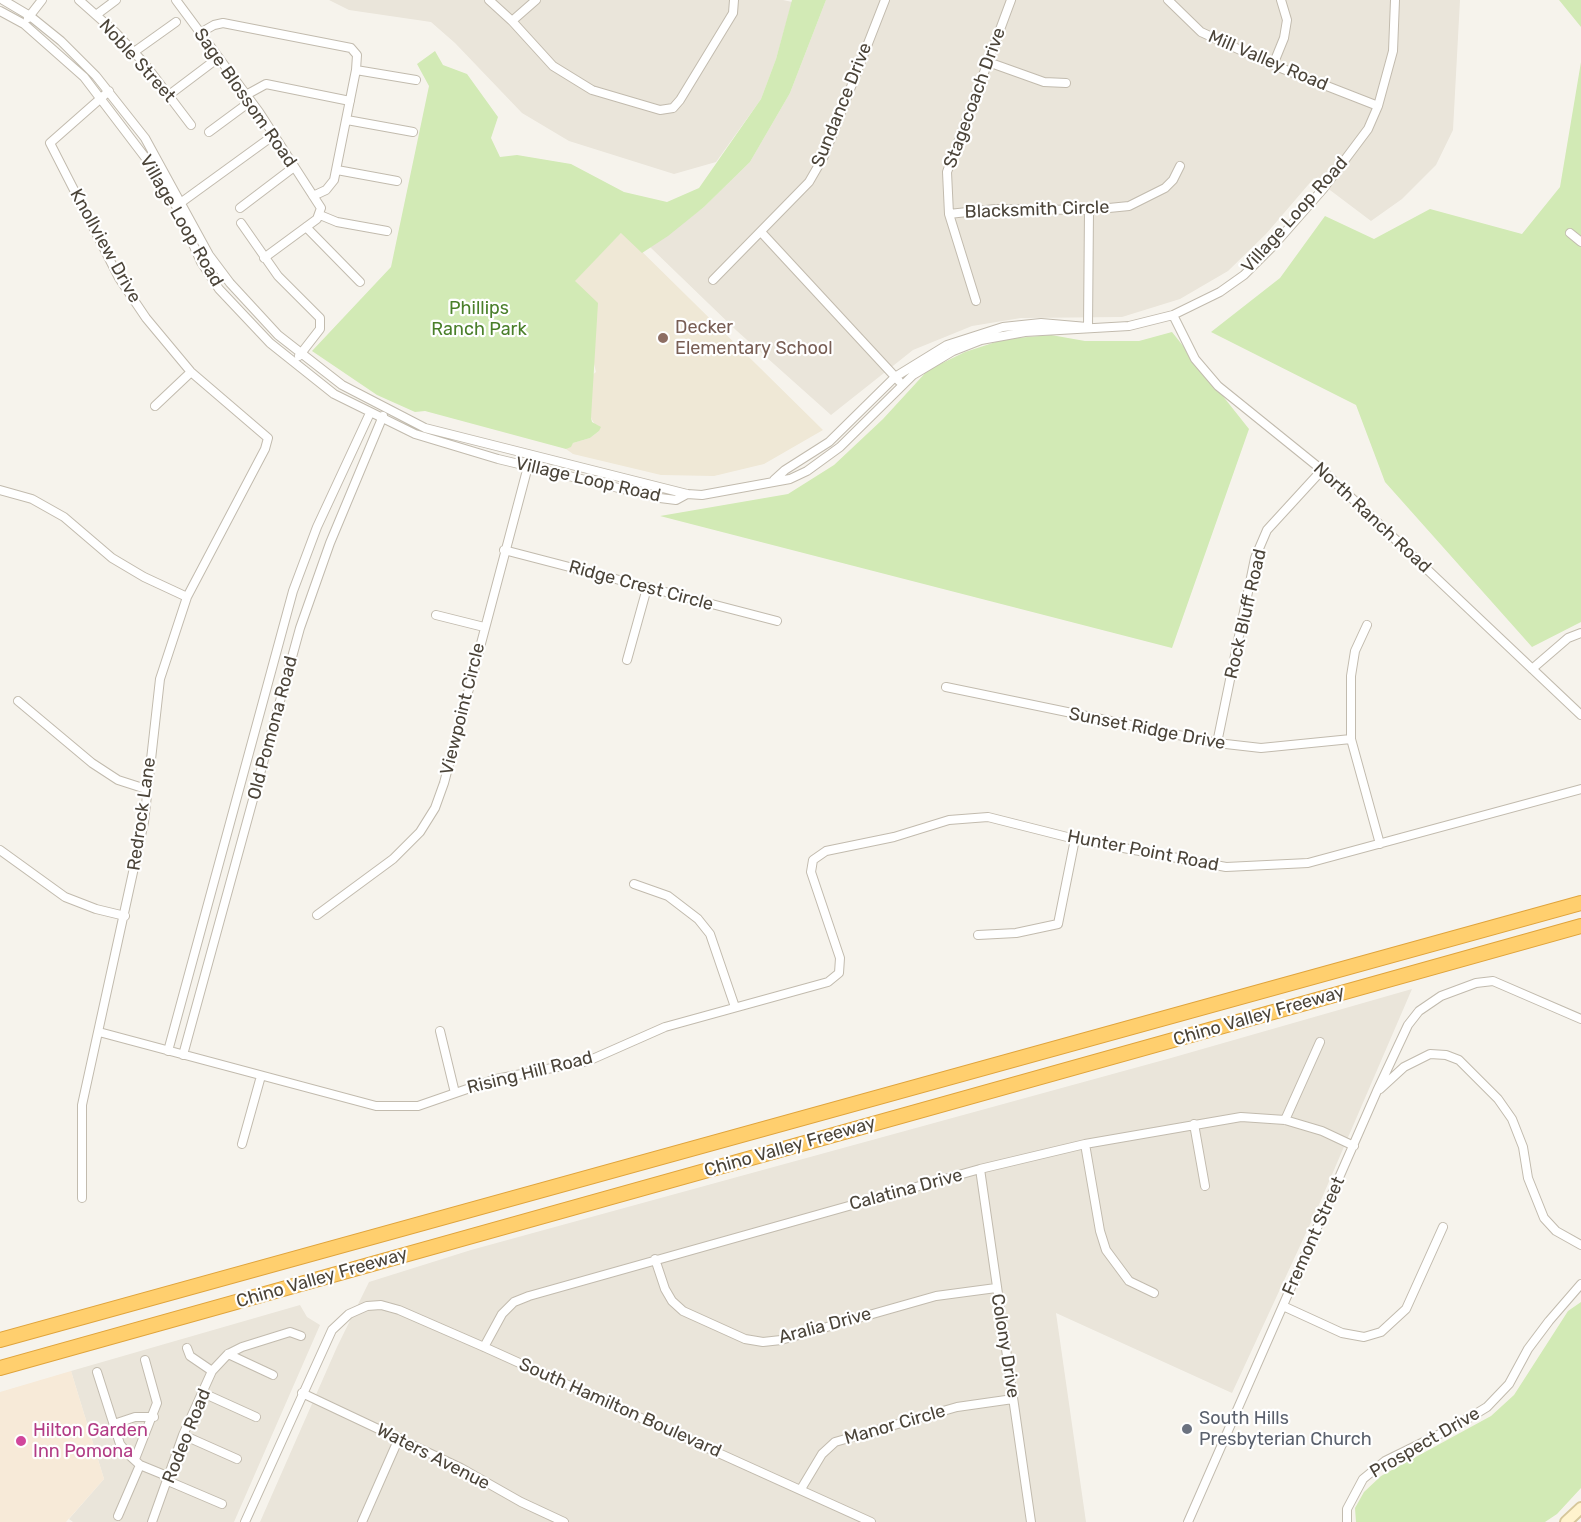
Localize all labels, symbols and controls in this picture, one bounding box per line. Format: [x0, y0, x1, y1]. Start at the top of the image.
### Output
street label: Noble Street [94, 15, 180, 107]
street label: Sage Blossom Road [189, 24, 301, 172]
street label: Stagecoach Drive [940, 25, 1010, 171]
street label: Mill Valley Road [1205, 26, 1331, 96]
street label: Sundance Drive [807, 40, 877, 170]
street label: Village Loop Road [135, 151, 227, 291]
street label: Village Loop Road [1237, 153, 1353, 277]
street label: Knollview Drive [65, 185, 145, 307]
street label: Blacksmith Circle [964, 197, 1110, 223]
park label: Phillips Ranch Park [431, 298, 527, 340]
place label: Decker Elementary School [675, 317, 833, 360]
marker: Decker Elementary School [656, 331, 670, 345]
street label: Village Loop Road [513, 453, 663, 507]
street label: North Ranch Road [1309, 458, 1435, 578]
street label: Rock Bluff Road [1221, 547, 1271, 681]
street label: Ridge Crest Circle [566, 556, 716, 616]
street label: Viewpoint Circle [436, 641, 490, 777]
street label: Old Pomona Road [243, 654, 303, 802]
street label: Sunset Ridge Drive [1067, 703, 1227, 755]
street label: Redrock Lane [123, 756, 161, 872]
street label: Hunter Point Road [1065, 826, 1221, 876]
street label: Chino Valley Freeway [1171, 981, 1347, 1051]
street label: Rising Hill Road [465, 1047, 595, 1099]
street label: Chino Valley Freeway [702, 1112, 878, 1182]
street label: Calatina Drive [847, 1165, 965, 1215]
street label: Fremont Street [1278, 1173, 1350, 1299]
street label: Chino Valley Freeway [234, 1243, 410, 1313]
street label: Colony Drive [986, 1292, 1024, 1400]
street label: Aralia Drive [776, 1303, 874, 1349]
street label: South Hamilton Boulevard [515, 1354, 725, 1462]
street label: Rodeo Road [158, 1386, 216, 1486]
street label: Manor Circle [842, 1400, 948, 1450]
street label: Prospect Drive [1366, 1403, 1484, 1483]
place label: South Hills Presbyterian Church [1199, 1408, 1372, 1450]
street label: Waters Avenue [373, 1419, 493, 1495]
place label: Hilton Garden Inn Pomona [33, 1420, 148, 1462]
marker: South Hills Presbyterian Church [1180, 1422, 1194, 1436]
marker: Hilton Garden Inn Pomona [14, 1434, 28, 1448]

